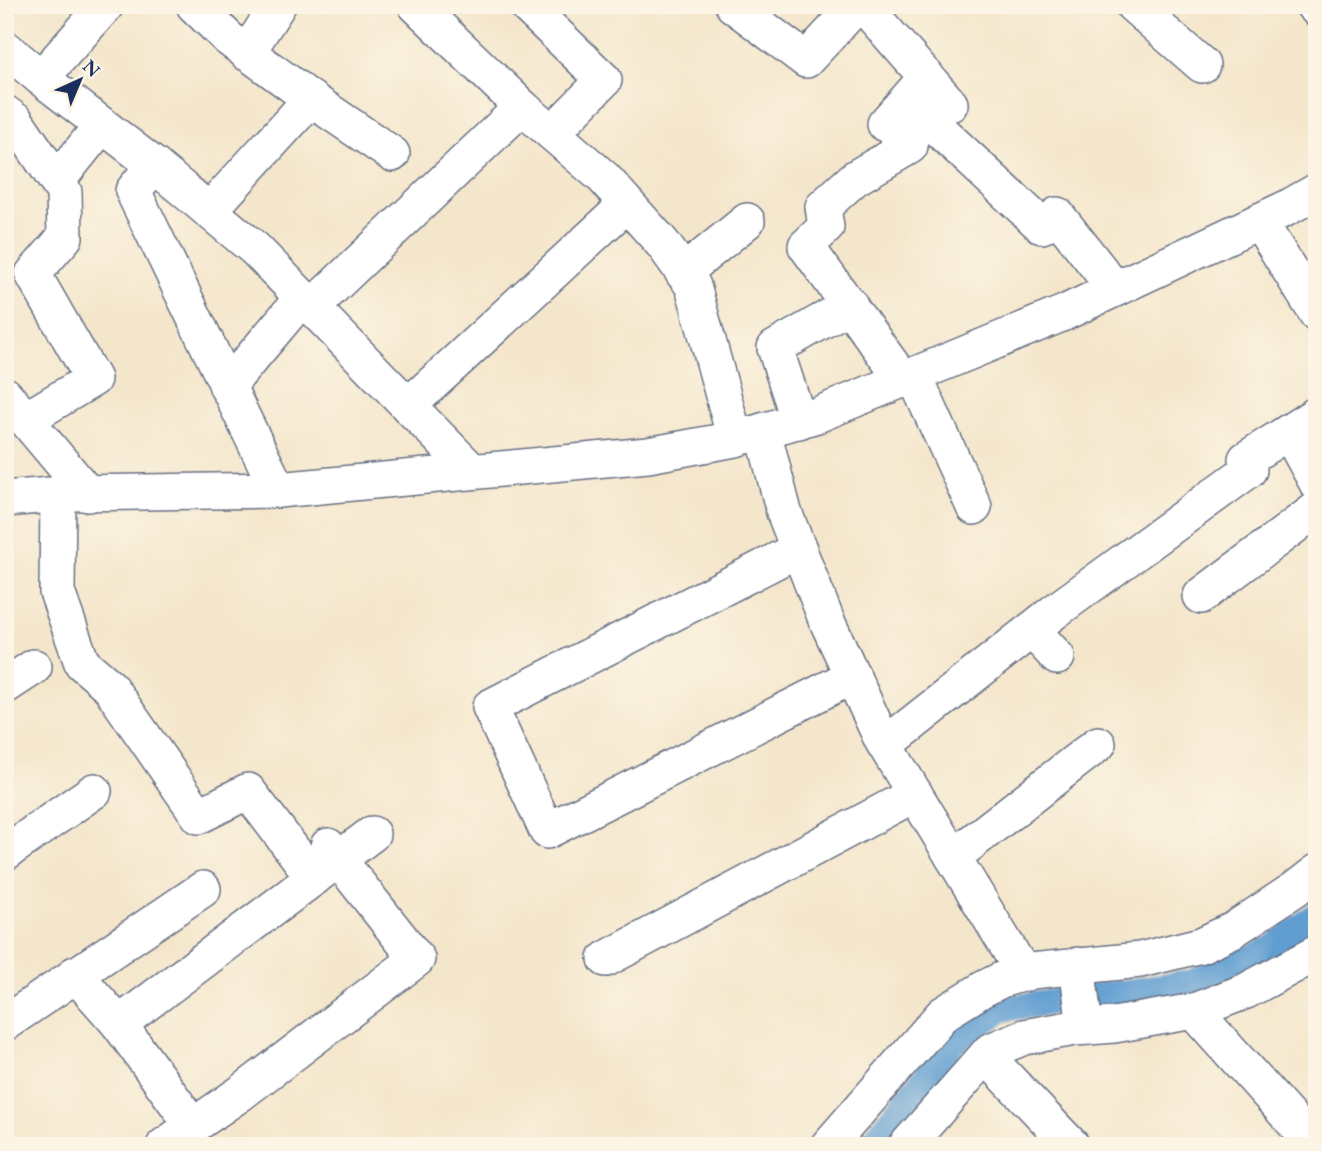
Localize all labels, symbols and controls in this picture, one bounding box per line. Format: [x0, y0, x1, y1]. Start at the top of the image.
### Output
north arrow [46, 46, 116, 116]
text: N [77, 54, 106, 83]

